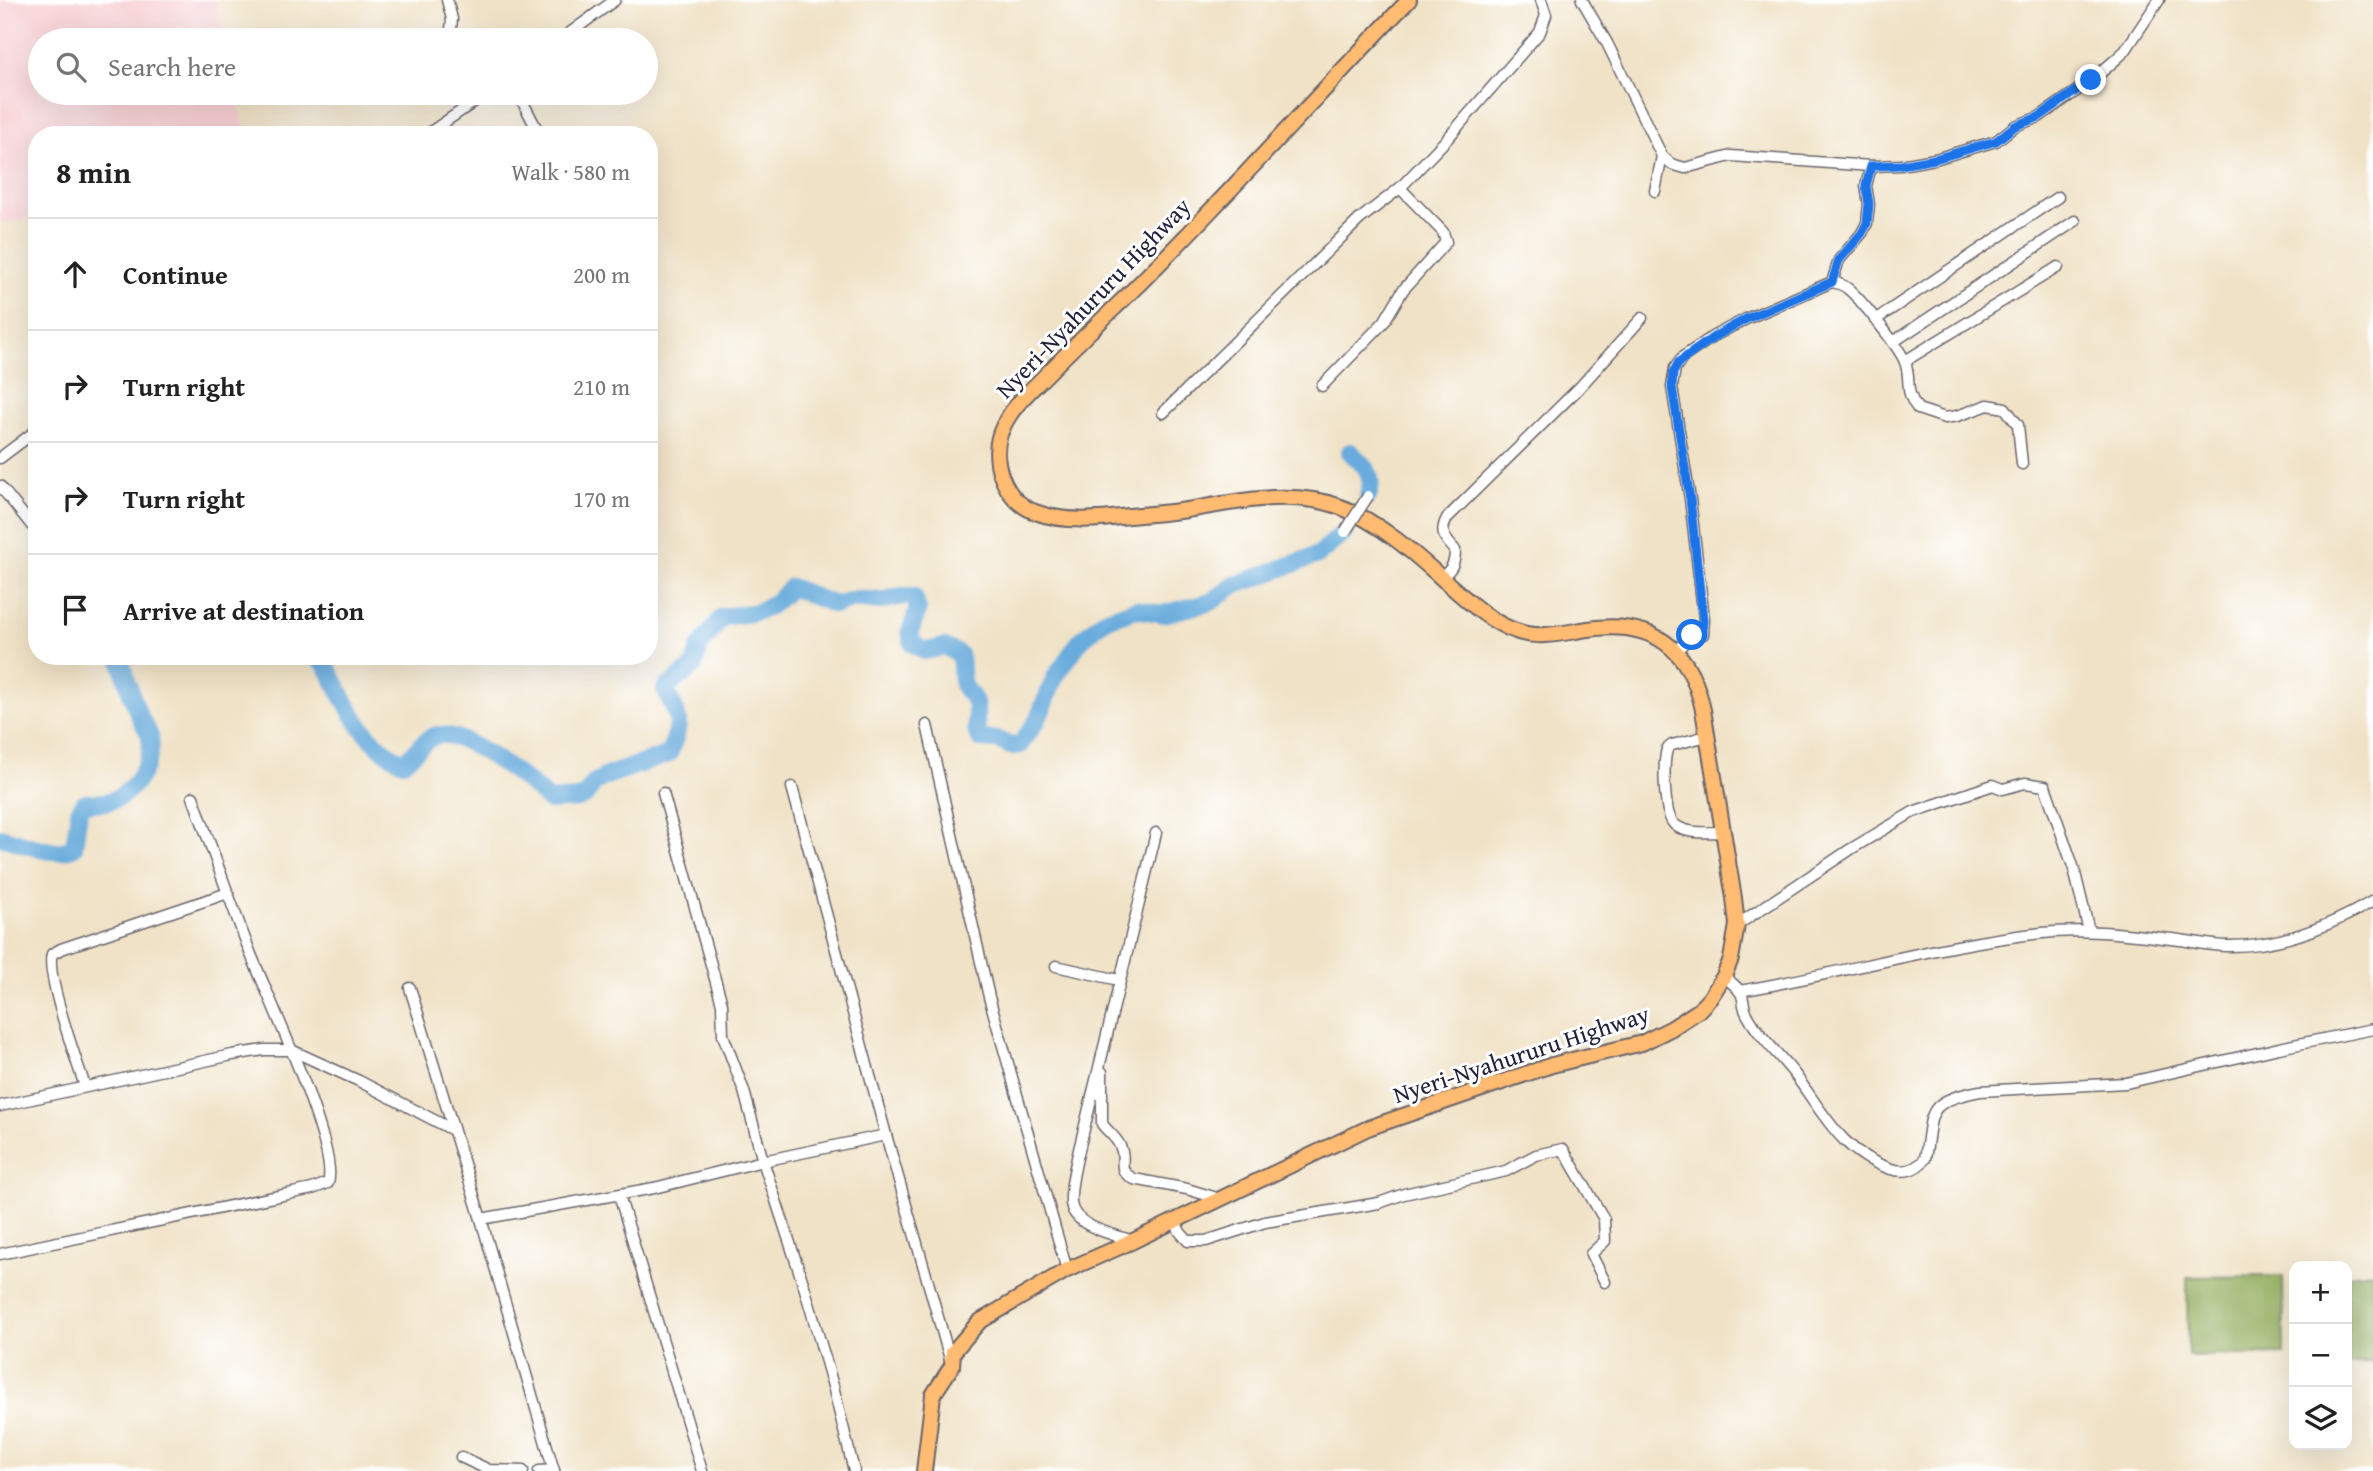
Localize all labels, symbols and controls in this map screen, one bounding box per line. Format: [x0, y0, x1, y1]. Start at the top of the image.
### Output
search box [28, 28, 658, 105]
text: Search here [108, 47, 236, 86]
icon: search [52, 48, 90, 86]
route end [2075, 64, 2106, 95]
text: 8 min [56, 150, 131, 194]
text: Walk · 580 m [511, 155, 630, 188]
street label: Nyeri-Nyahururu Highway [988, 190, 1199, 406]
icon: ahead [56, 255, 94, 293]
text: Continue [123, 255, 228, 294]
text: 200 m [573, 258, 630, 291]
icon: right [56, 367, 94, 405]
text: Turn right [123, 367, 245, 406]
text: 210 m [573, 370, 630, 403]
icon: right [56, 479, 94, 517]
text: Turn right [123, 479, 245, 518]
text: 170 m [573, 482, 630, 515]
icon: arrive [56, 591, 94, 629]
text: Arrive at destination [123, 591, 364, 630]
route start [1676, 619, 1707, 650]
street label: Nyeri-Nyahururu Highway [1388, 996, 1654, 1112]
map controls [2289, 1261, 2352, 1450]
button: + [2289, 1261, 2352, 1324]
button: − [2289, 1324, 2352, 1387]
button: layers [2289, 1387, 2352, 1450]

